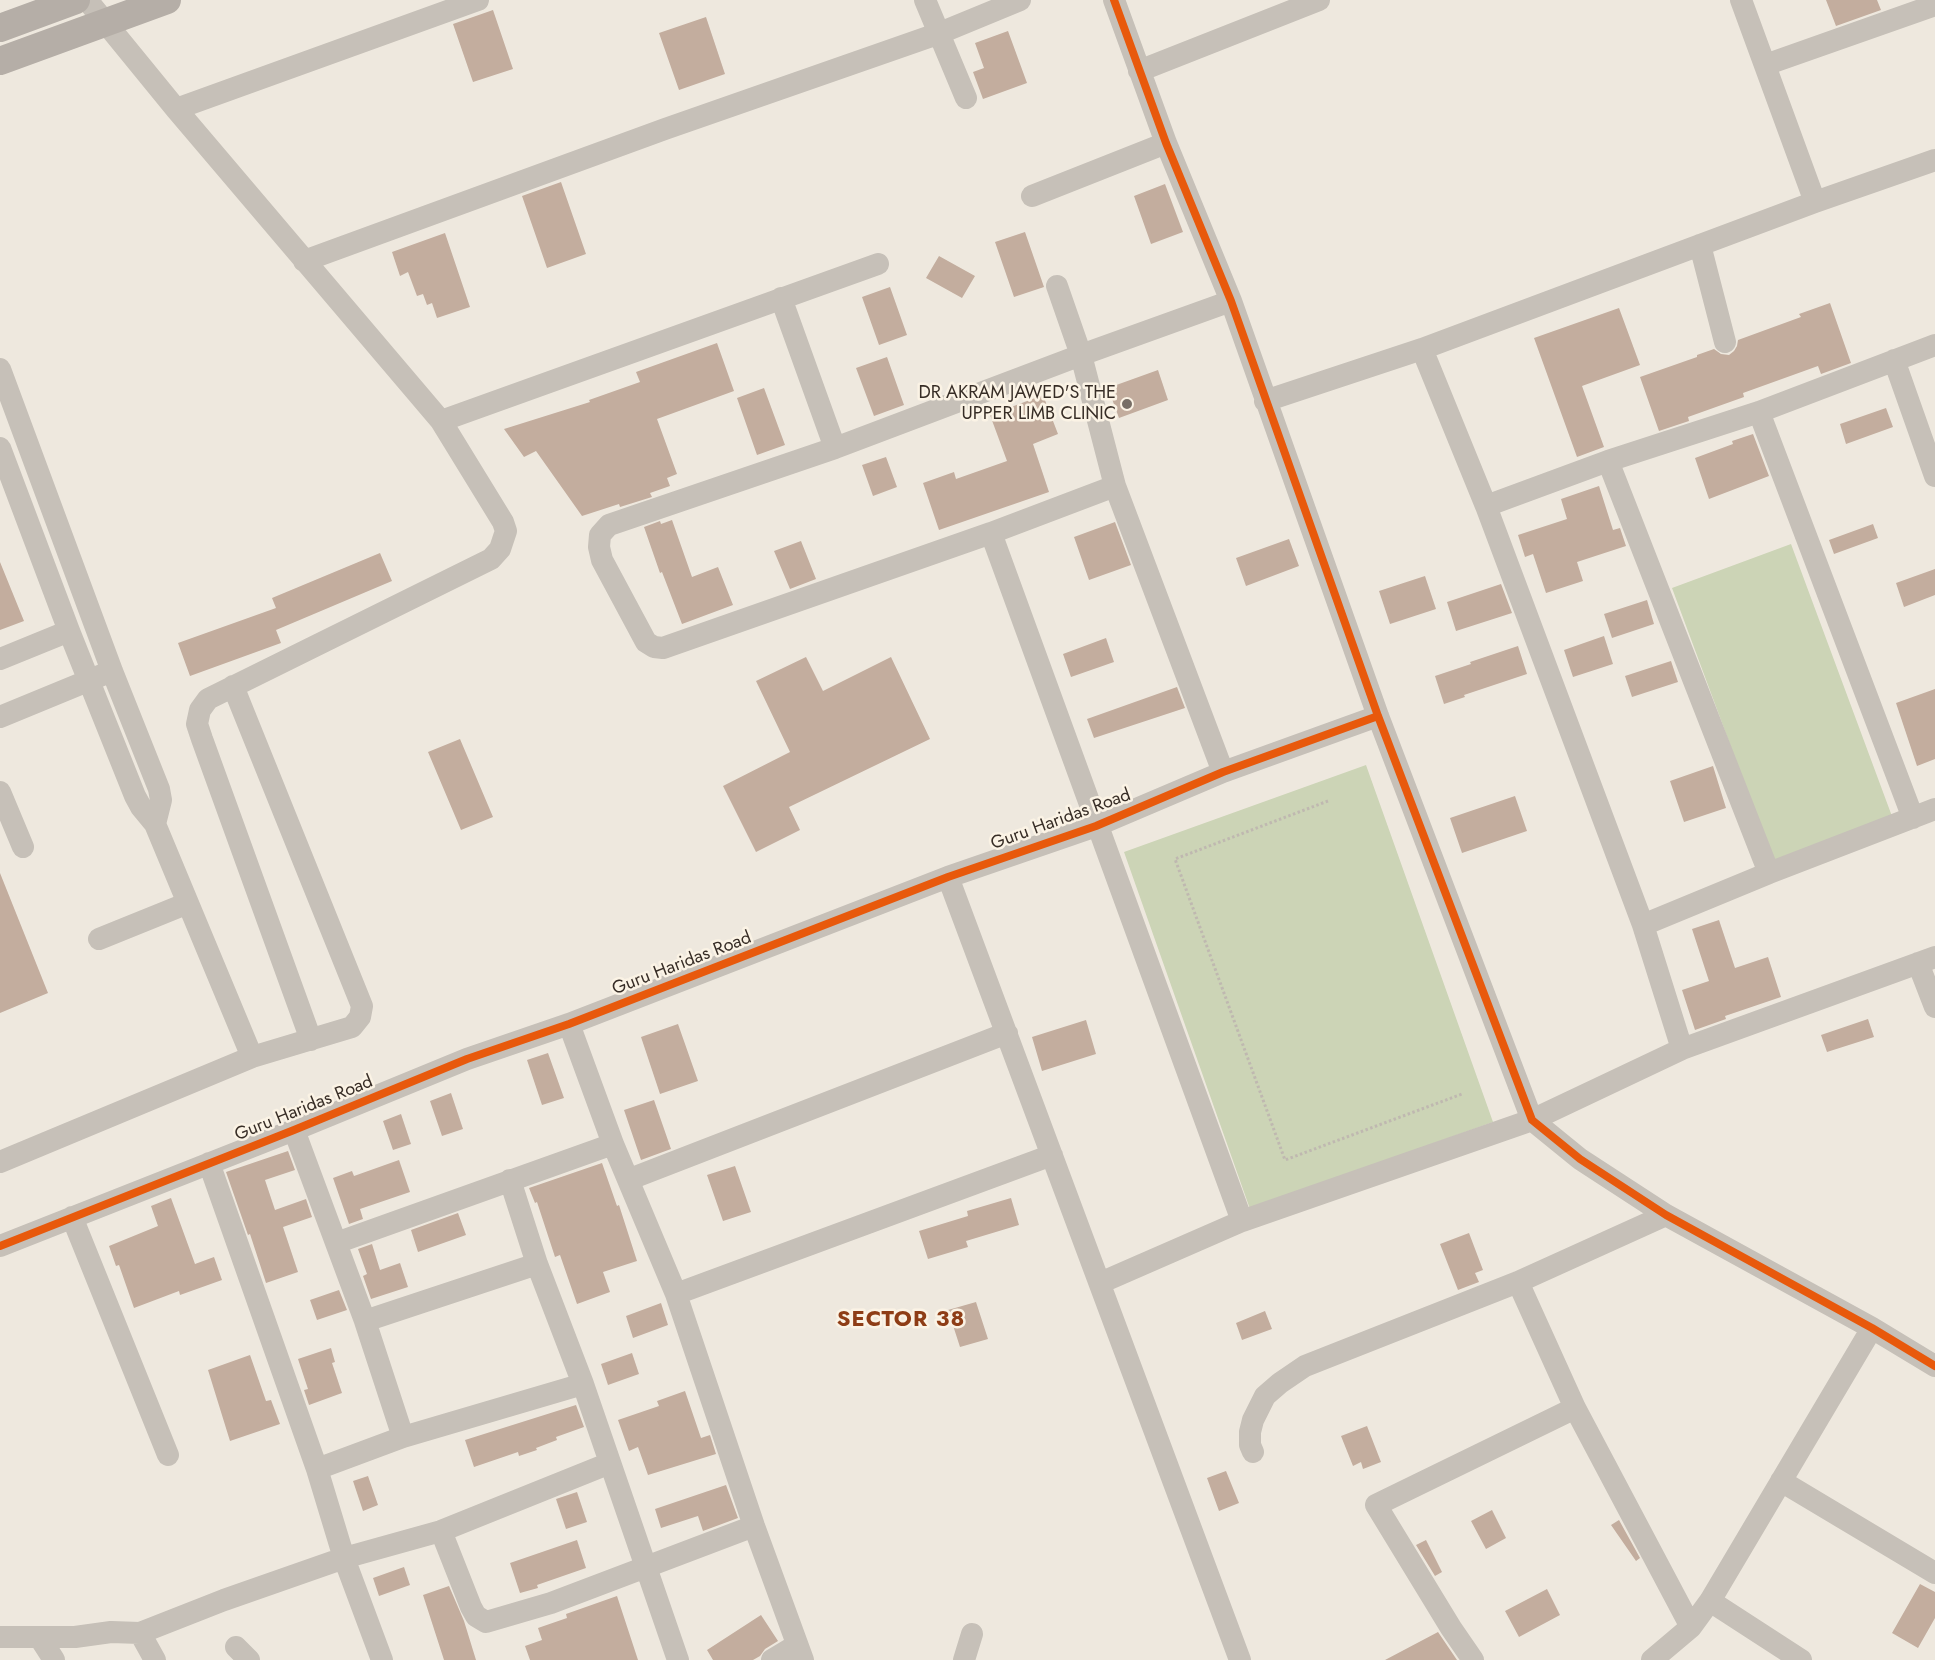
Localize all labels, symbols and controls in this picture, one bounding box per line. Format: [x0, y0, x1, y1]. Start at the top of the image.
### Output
place label: DR AKRAM JAWED'S THE UPPER LIMB CLINIC [918, 383, 1116, 426]
marker: DR AKRAM JAWED'S THE UPPER LIMB CLINIC [1120, 397, 1134, 411]
street label: Guru Haridas Road [988, 785, 1134, 855]
street label: Guru Haridas Road [609, 928, 755, 1000]
street label: Guru Haridas Road [232, 1071, 376, 1147]
district label: SECTOR 38 [836, 1308, 966, 1334]

